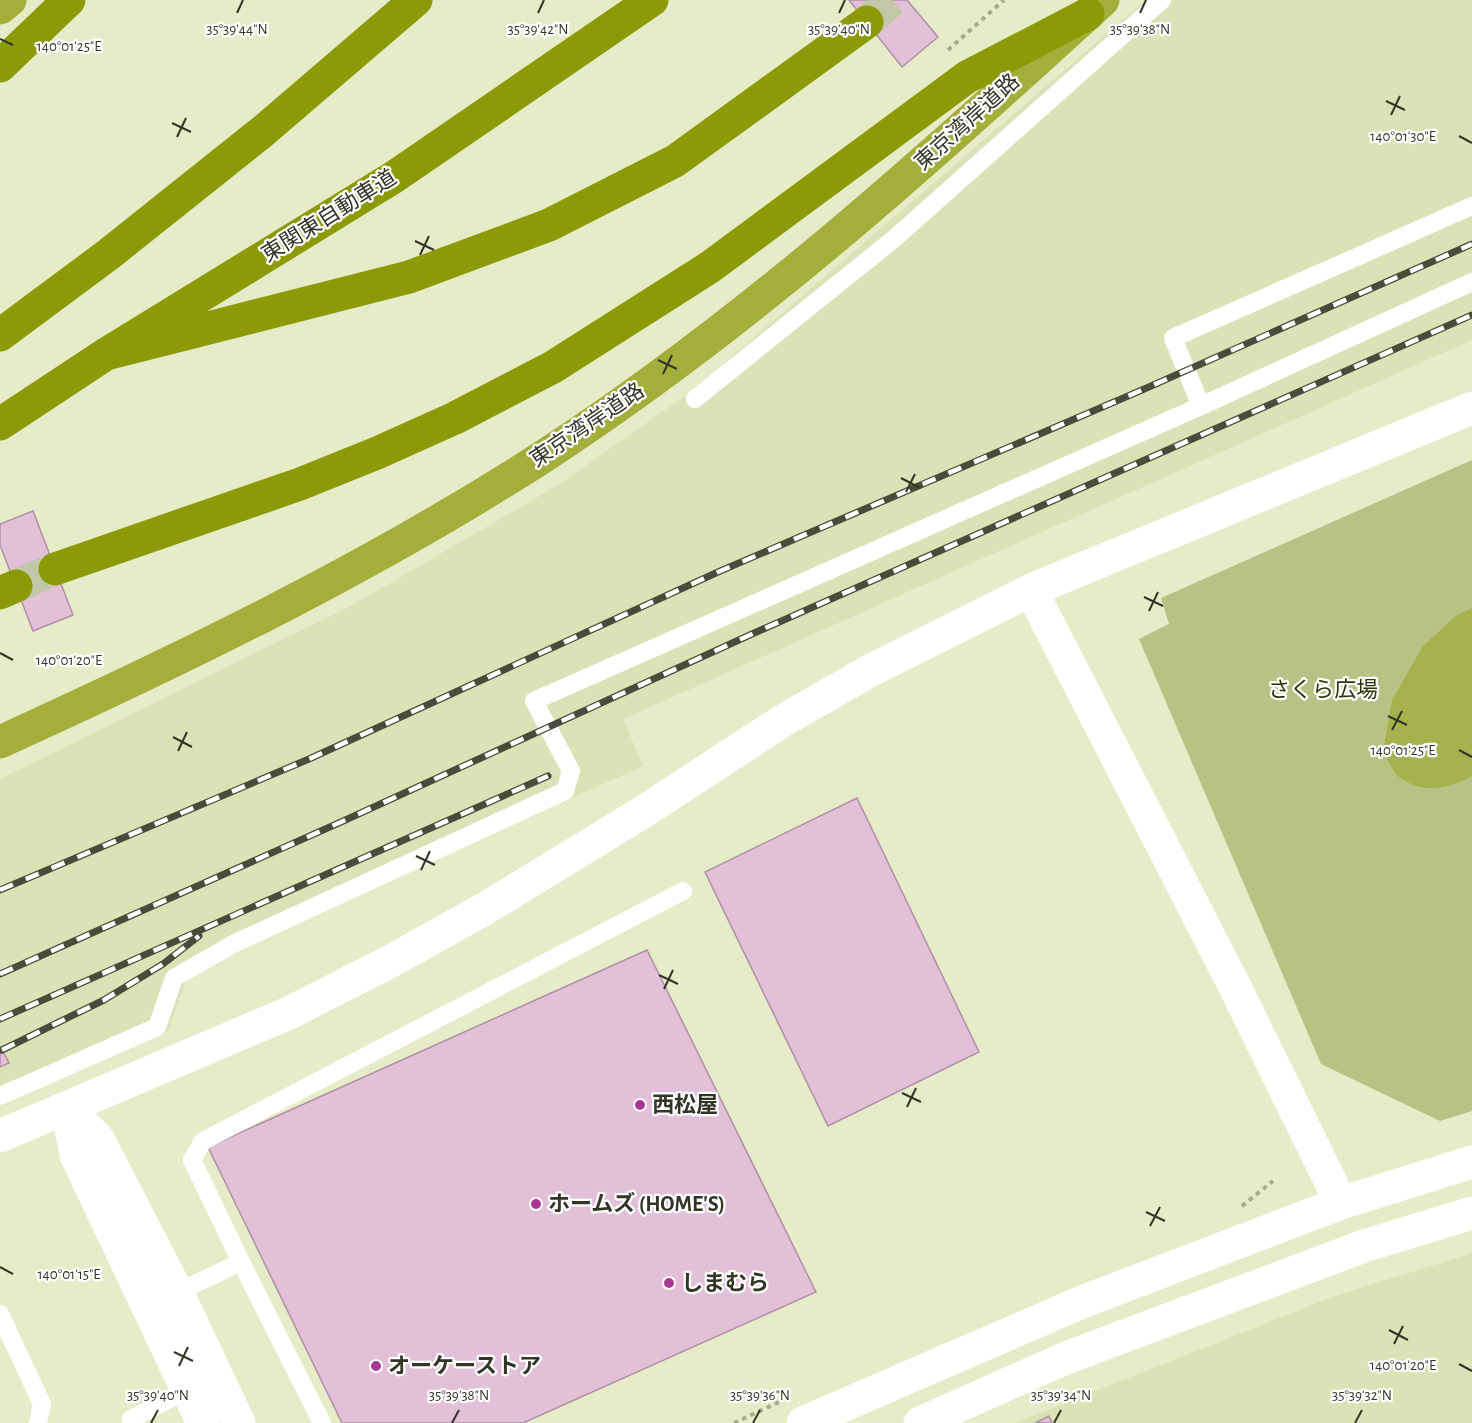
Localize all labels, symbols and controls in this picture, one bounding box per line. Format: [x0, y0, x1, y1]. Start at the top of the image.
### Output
text: 35°39'44"N [206, 22, 268, 37]
text: 35°39'42"N [507, 22, 569, 37]
text: 35°39'40"N [808, 22, 870, 37]
text: 35°39'38"N [1110, 22, 1170, 37]
text: 140°01'25"E [37, 39, 101, 54]
street label: 東京湾岸道路 [910, 69, 1023, 174]
text: 140°01'30"E [1370, 129, 1436, 144]
street label: 東関東自動車道 [257, 165, 400, 266]
street label: 東京湾岸道路 [526, 378, 648, 471]
text: 140°01'20"E [36, 653, 102, 668]
park label: さくら広場 [1268, 678, 1378, 701]
text: 140°01'25"E [1371, 743, 1435, 758]
place label: 西松屋 [652, 1093, 718, 1116]
marker: 西松屋 [633, 1098, 647, 1112]
place label: ホームズ (HOME'S) [548, 1191, 725, 1215]
marker: ホームズ (HOME'S) [529, 1197, 543, 1211]
text: 140°01'15"E [37, 1267, 101, 1282]
place label: しまむら [681, 1272, 769, 1294]
marker: しまむら [662, 1276, 676, 1290]
place label: オーケーストア [388, 1355, 541, 1377]
text: 140°01'20"E [1370, 1358, 1436, 1373]
marker: オーケーストア [369, 1359, 383, 1373]
text: 35°39'40"N [127, 1388, 189, 1403]
text: 35°39'38"N [429, 1388, 489, 1403]
text: 35°39'36"N [730, 1388, 790, 1403]
text: 35°39'34"N [1031, 1388, 1091, 1403]
text: 35°39'32"N [1332, 1388, 1392, 1403]

